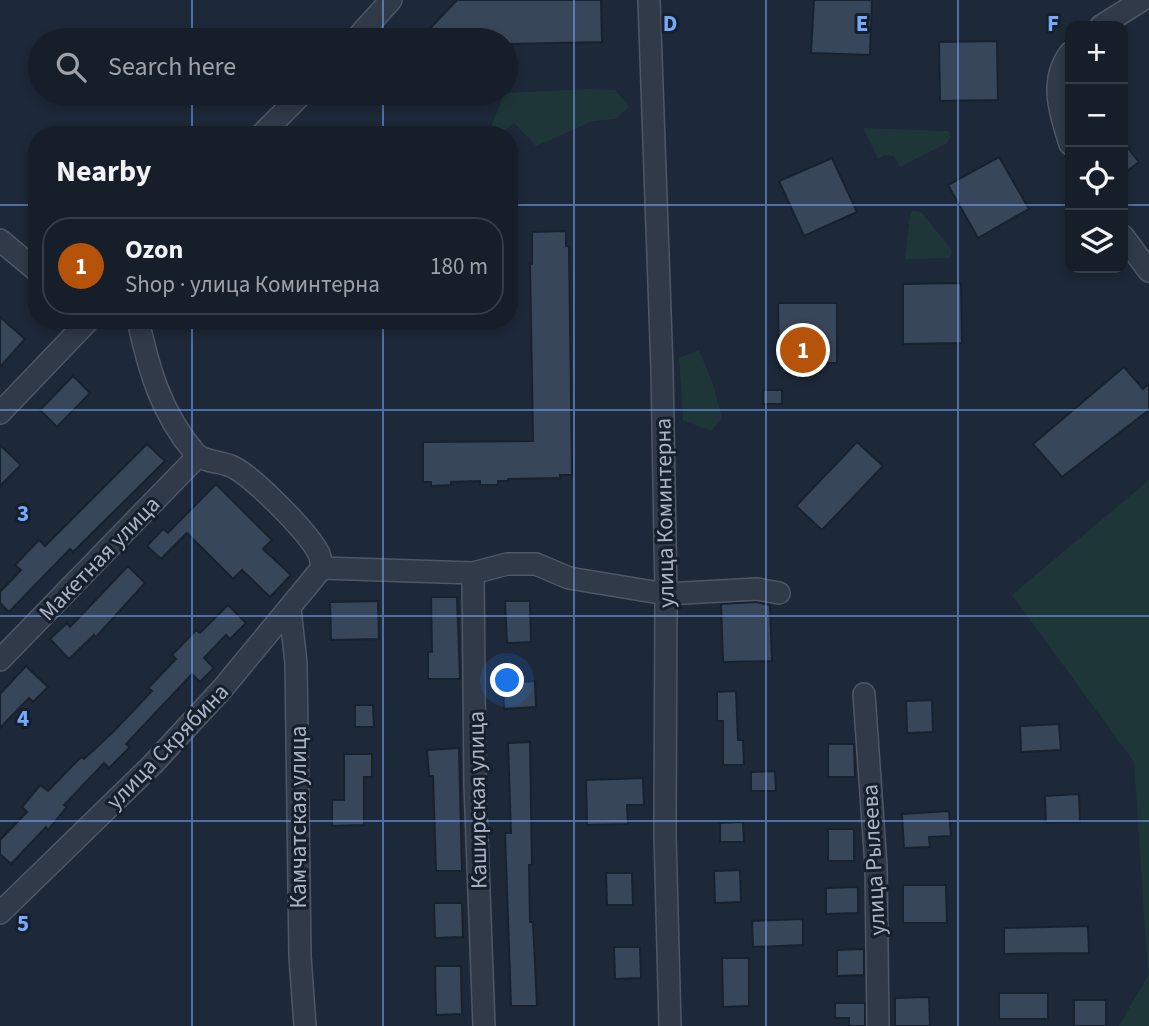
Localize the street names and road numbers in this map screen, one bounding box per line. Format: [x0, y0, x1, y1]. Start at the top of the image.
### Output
street label: улица Коминтерна [646, 418, 683, 608]
street label: Макетная улица [31, 489, 168, 628]
street label: улица Скрябина [99, 676, 236, 817]
street label: Каширская улица [459, 711, 496, 889]
street label: Камчатская улица [282, 726, 315, 908]
street label: улица Рылеева [853, 783, 894, 937]

